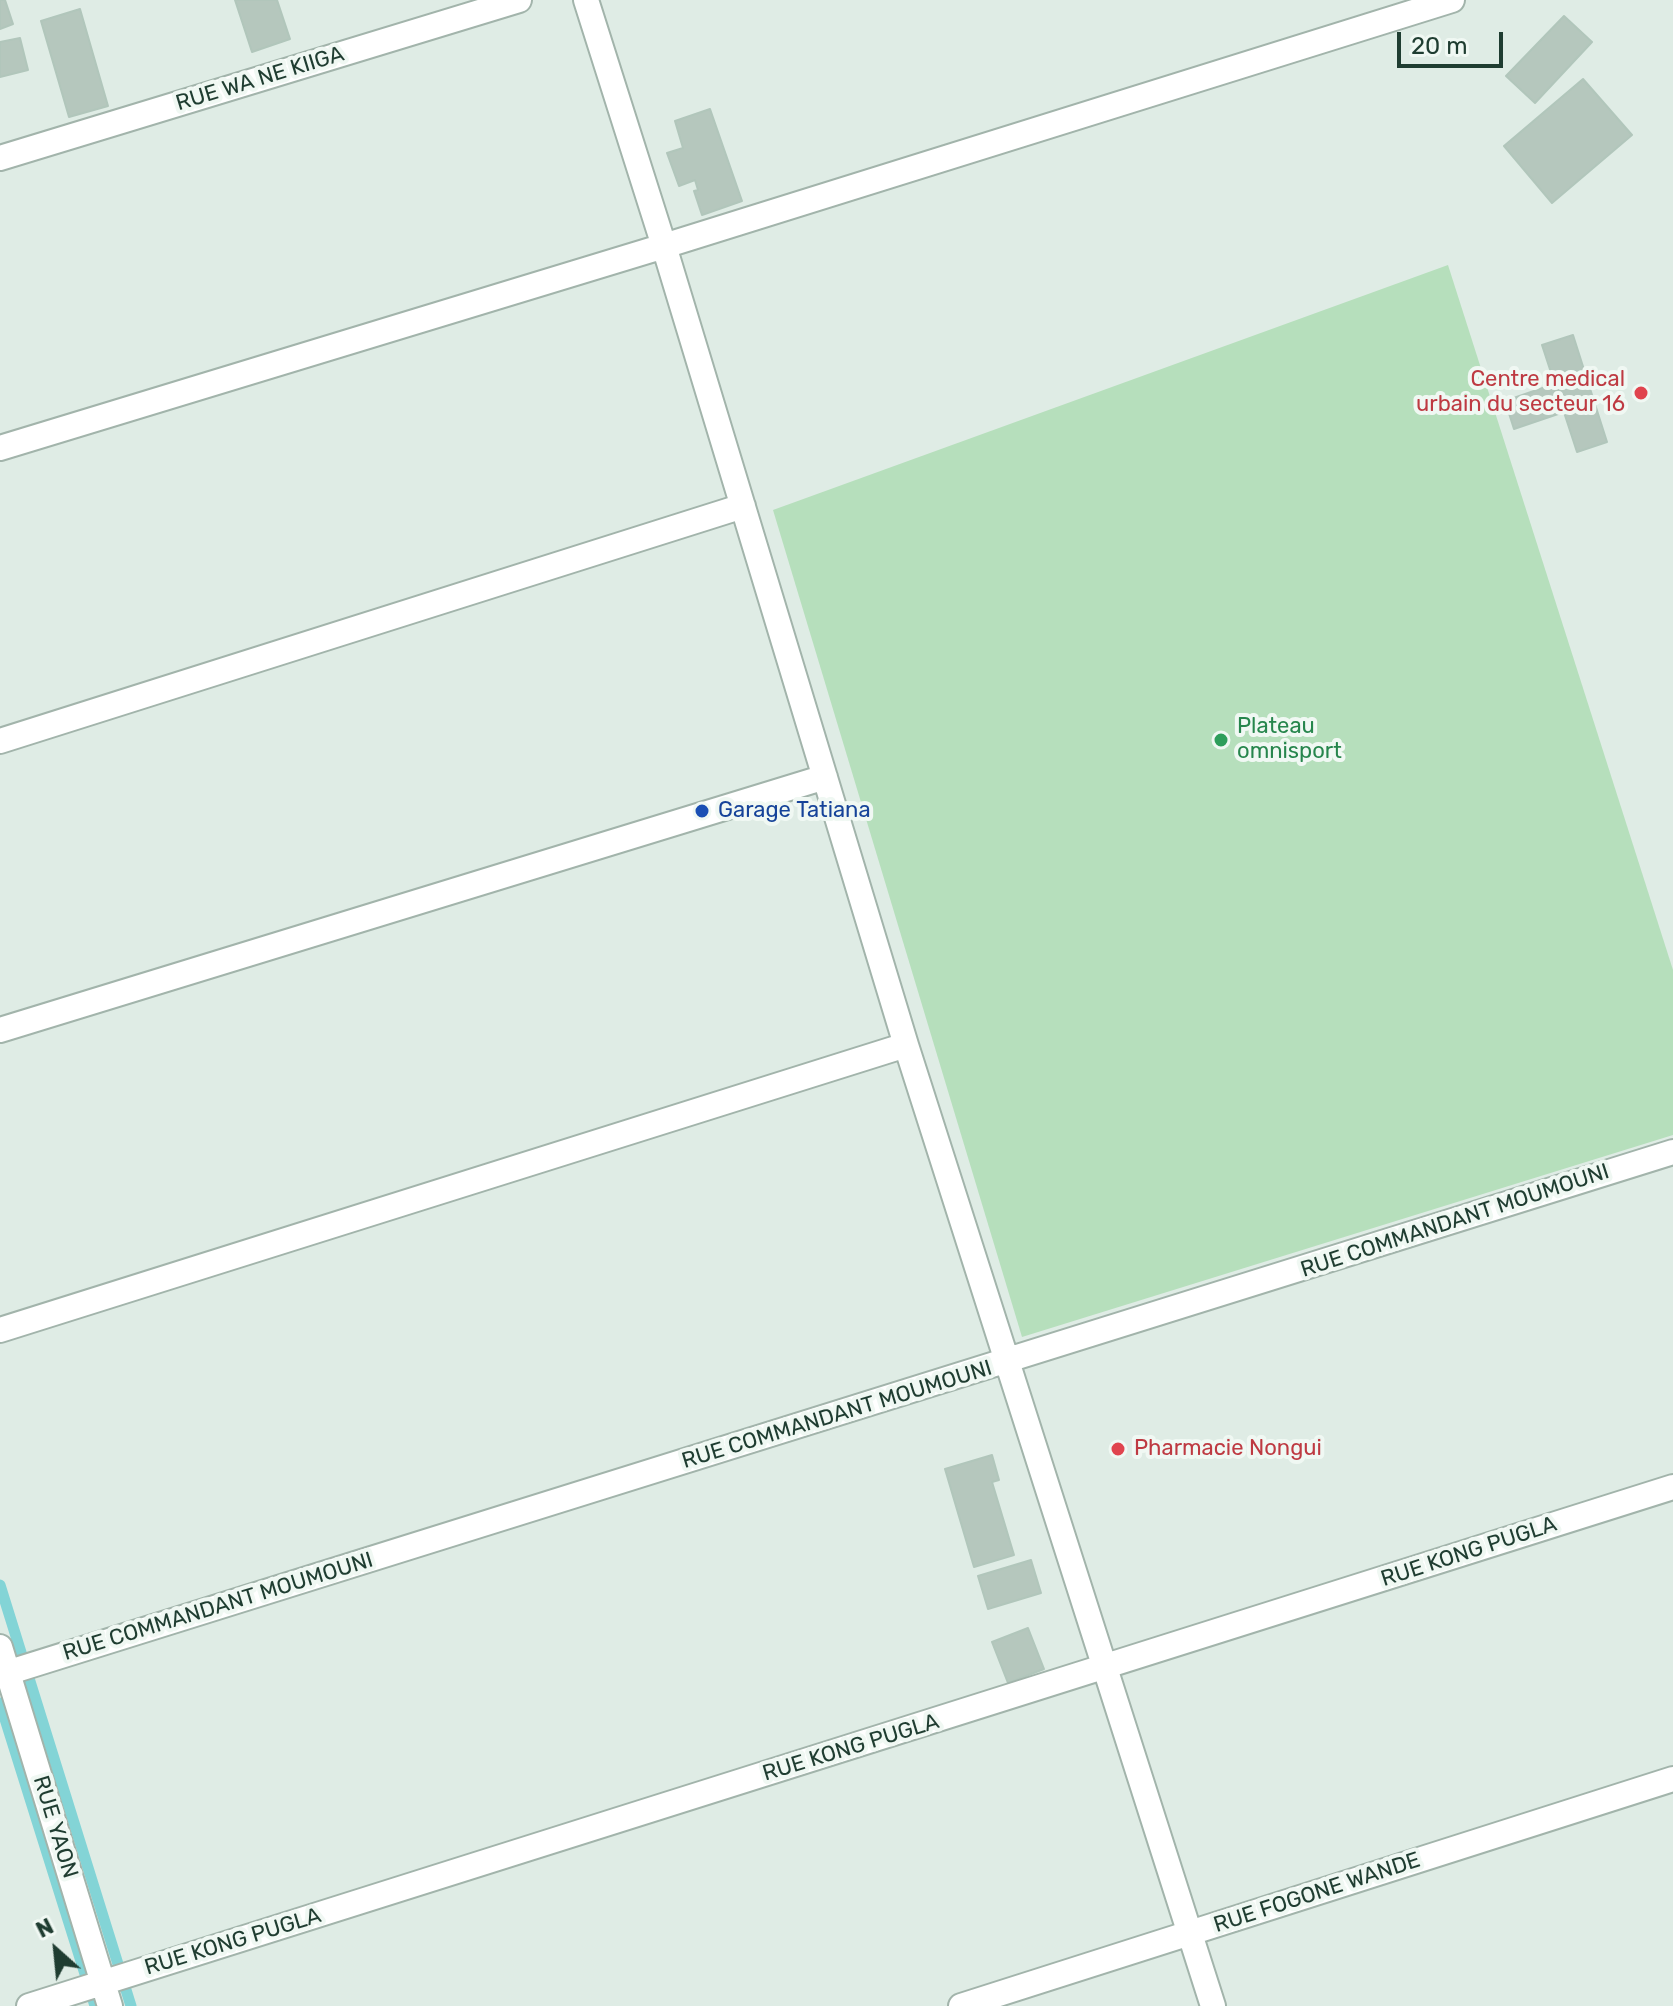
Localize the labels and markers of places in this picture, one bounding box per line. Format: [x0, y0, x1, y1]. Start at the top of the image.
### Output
place label: Centre medical urbain du secteur 16 [1416, 367, 1625, 418]
marker: Centre medical urbain du secteur 16 [1632, 384, 1650, 402]
place label: Plateau omnisport [1237, 714, 1342, 766]
marker: Plateau omnisport [1212, 731, 1230, 749]
place label: Garage Tatiana [718, 798, 871, 824]
marker: Garage Tatiana [693, 802, 711, 820]
place label: Pharmacie Nongui [1134, 1436, 1322, 1462]
marker: Pharmacie Nongui [1109, 1440, 1127, 1458]

